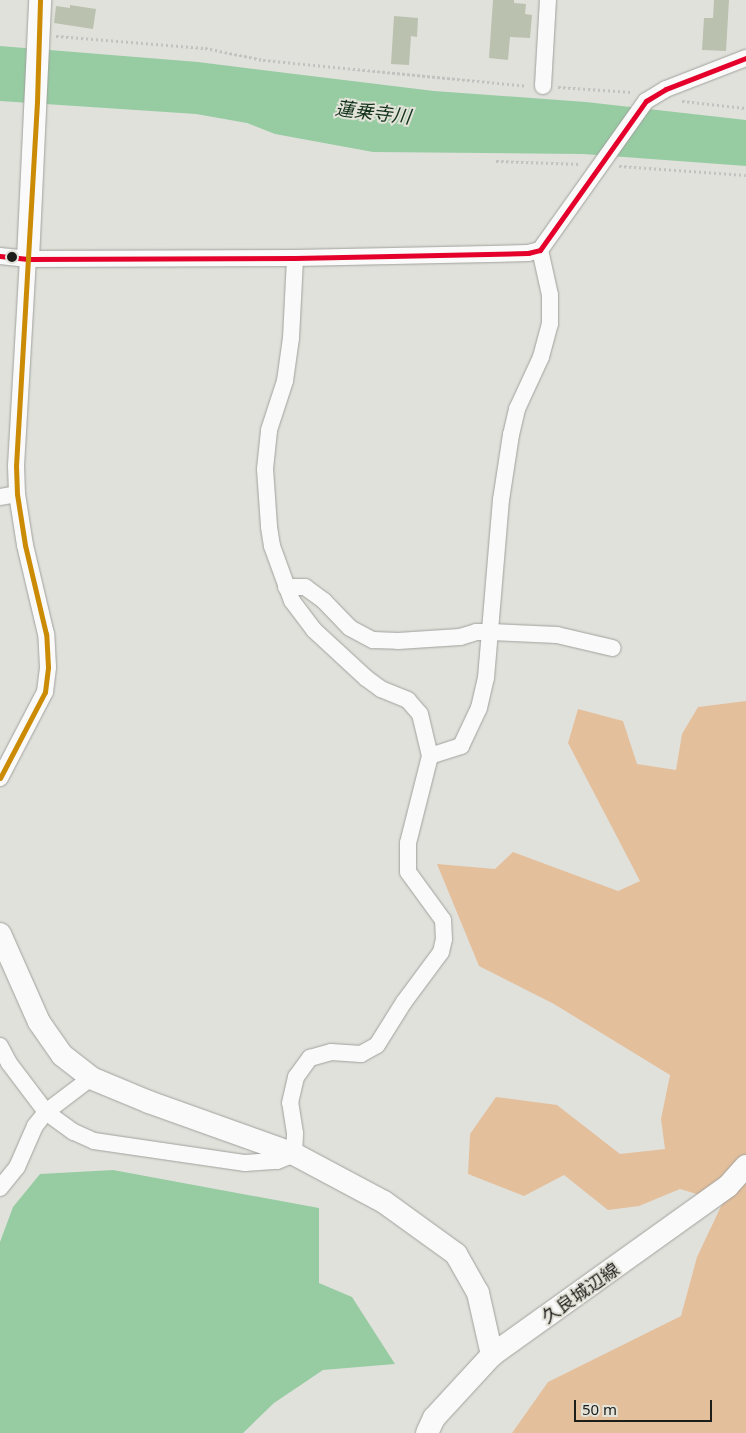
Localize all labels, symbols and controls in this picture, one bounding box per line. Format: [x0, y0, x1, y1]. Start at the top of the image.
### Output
water label: 蓮乗寺川 [334, 97, 412, 129]
unlabelled marker [7, 252, 17, 262]
street label: 久良城辺線 [537, 1258, 623, 1328]
scale bar [576, 1390, 714, 1422]
text: 50 m [582, 1399, 617, 1419]

